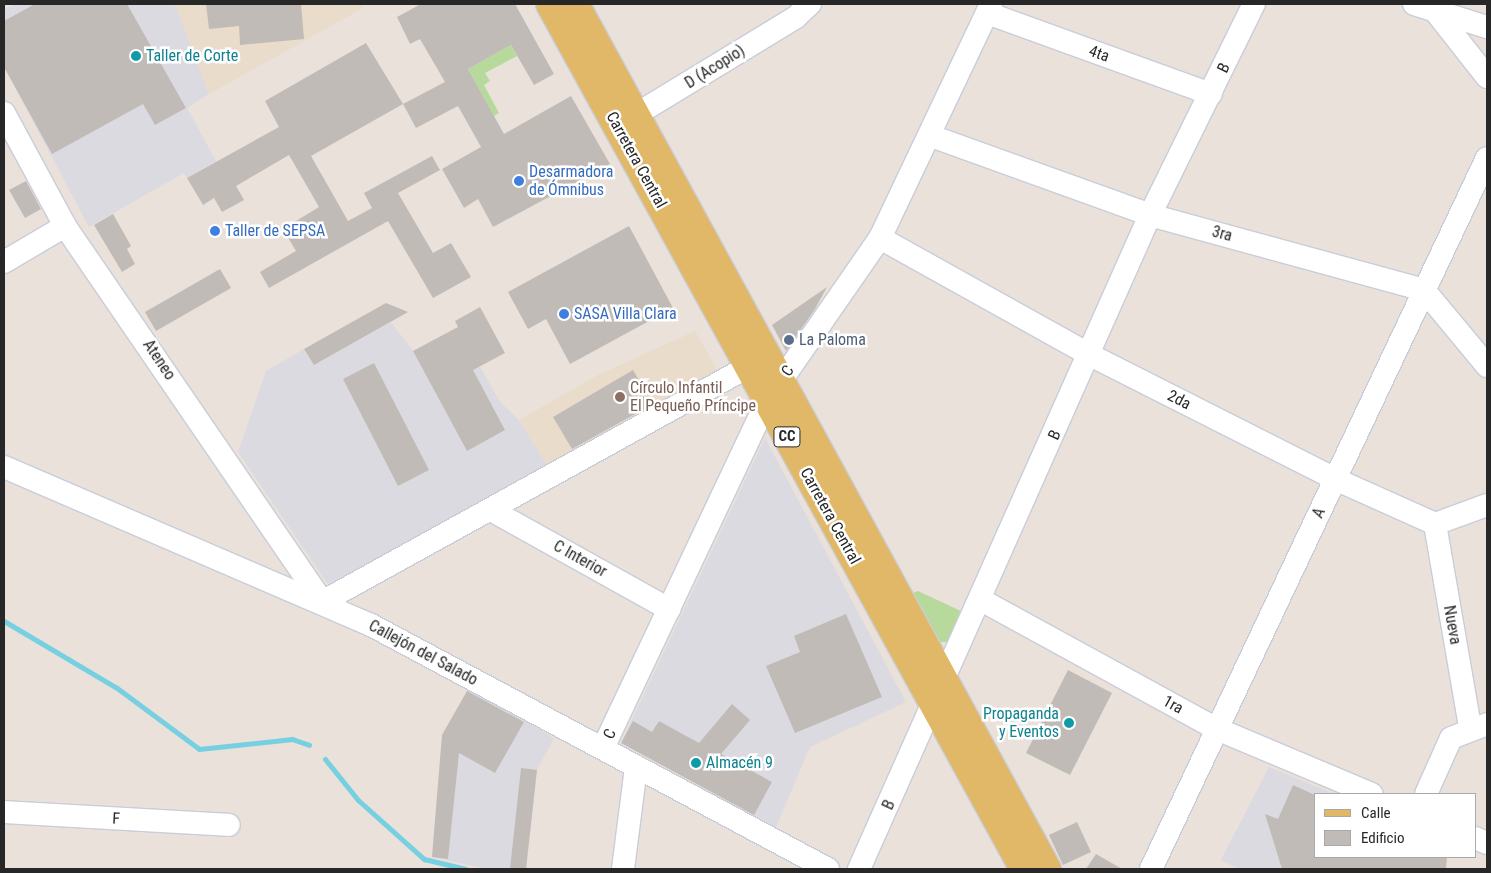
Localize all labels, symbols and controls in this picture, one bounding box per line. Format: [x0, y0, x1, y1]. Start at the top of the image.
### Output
street label: D (Acopio) [681, 41, 749, 93]
street label: 4ta [1086, 42, 1112, 66]
place label: Taller de Corte [146, 46, 238, 66]
marker: Taller de Corte [130, 50, 142, 62]
street label: B [1213, 60, 1235, 76]
street label: Carretera Central [602, 109, 670, 211]
place label: Desarmadora de Ómnibus [529, 162, 613, 200]
marker: Desarmadora de Ómnibus [513, 175, 525, 187]
place label: Taller de SEPSA [225, 221, 325, 241]
street label: 3ra [1210, 222, 1234, 246]
marker: Taller de SEPSA [209, 225, 221, 237]
place label: SASA Villa Clara [574, 304, 677, 324]
marker: SASA Villa Clara [558, 308, 570, 320]
place label: La Paloma [799, 330, 866, 350]
marker: La Paloma [783, 334, 795, 346]
street label: Ateneo [139, 336, 179, 384]
street label: C [778, 362, 798, 380]
place label: Círculo Infantil El Pequeño Príncipe [630, 378, 756, 416]
street label: 2da [1164, 386, 1194, 414]
marker: Círculo Infantil El Pequeño Príncipe [614, 391, 626, 403]
road number: CC [773, 424, 801, 450]
street label: B [1044, 427, 1066, 443]
street label: Carretera Central [796, 465, 864, 567]
street label: A [1308, 505, 1330, 521]
street label: C Interior [550, 537, 610, 581]
street label: Nueva [1439, 604, 1465, 646]
street label: Callejón del Salado [365, 616, 481, 690]
street label: 1ra [1160, 692, 1186, 718]
place label: Propaganda y Eventos [983, 704, 1059, 742]
marker: Propaganda y Eventos [1063, 717, 1075, 729]
street label: C [599, 726, 621, 742]
place label: Almacén 9 [706, 753, 773, 773]
marker: Almacén 9 [690, 757, 702, 769]
legend [1314, 793, 1476, 858]
street label: B [878, 797, 900, 813]
text: Calle [1361, 804, 1391, 822]
street label: F [112, 809, 120, 829]
text: Edificio [1361, 829, 1404, 847]

